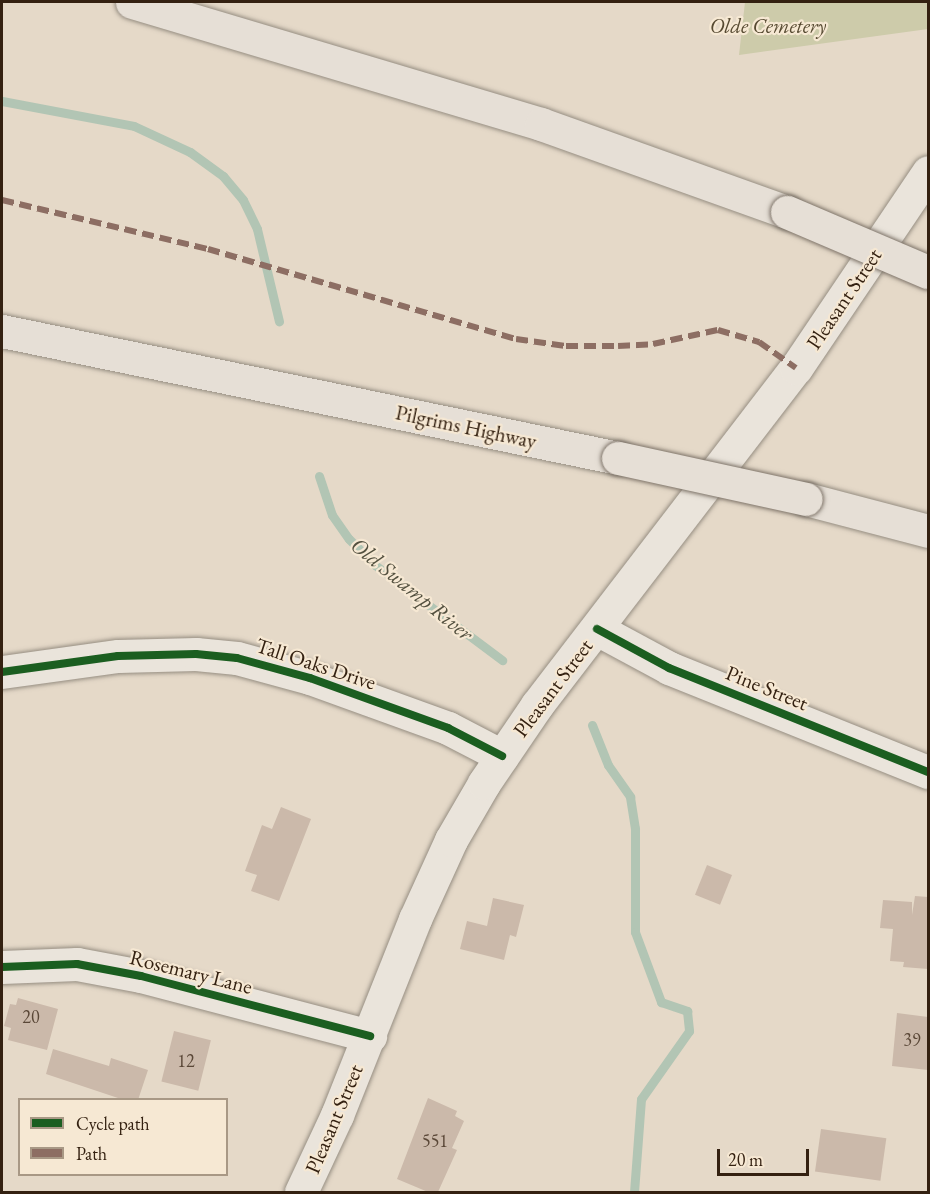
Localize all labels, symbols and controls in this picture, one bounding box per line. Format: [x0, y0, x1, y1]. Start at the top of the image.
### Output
park label: Olde Cemetery [710, 13, 826, 39]
street label: Pleasant Street [801, 244, 887, 354]
street label: Pilgrims Highway [393, 400, 539, 454]
water label: Old Swamp River [346, 532, 478, 646]
street label: Tall Oaks Drive [253, 633, 379, 695]
street label: Pleasant Street [508, 634, 598, 742]
street label: Pine Street [722, 660, 812, 716]
street label: Rosemary Lane [127, 945, 255, 999]
house number: 20 [22, 1006, 40, 1028]
house number: 39 [903, 1029, 921, 1051]
house number: 12 [177, 1050, 195, 1072]
street label: Pleasant Street [300, 1061, 368, 1177]
legend [18, 1098, 228, 1176]
text: Cycle path [76, 1112, 150, 1135]
house number: 551 [422, 1130, 448, 1152]
scale bar [720, 1137, 812, 1175]
text: Path [76, 1142, 107, 1165]
text: 20 m [728, 1148, 763, 1171]

